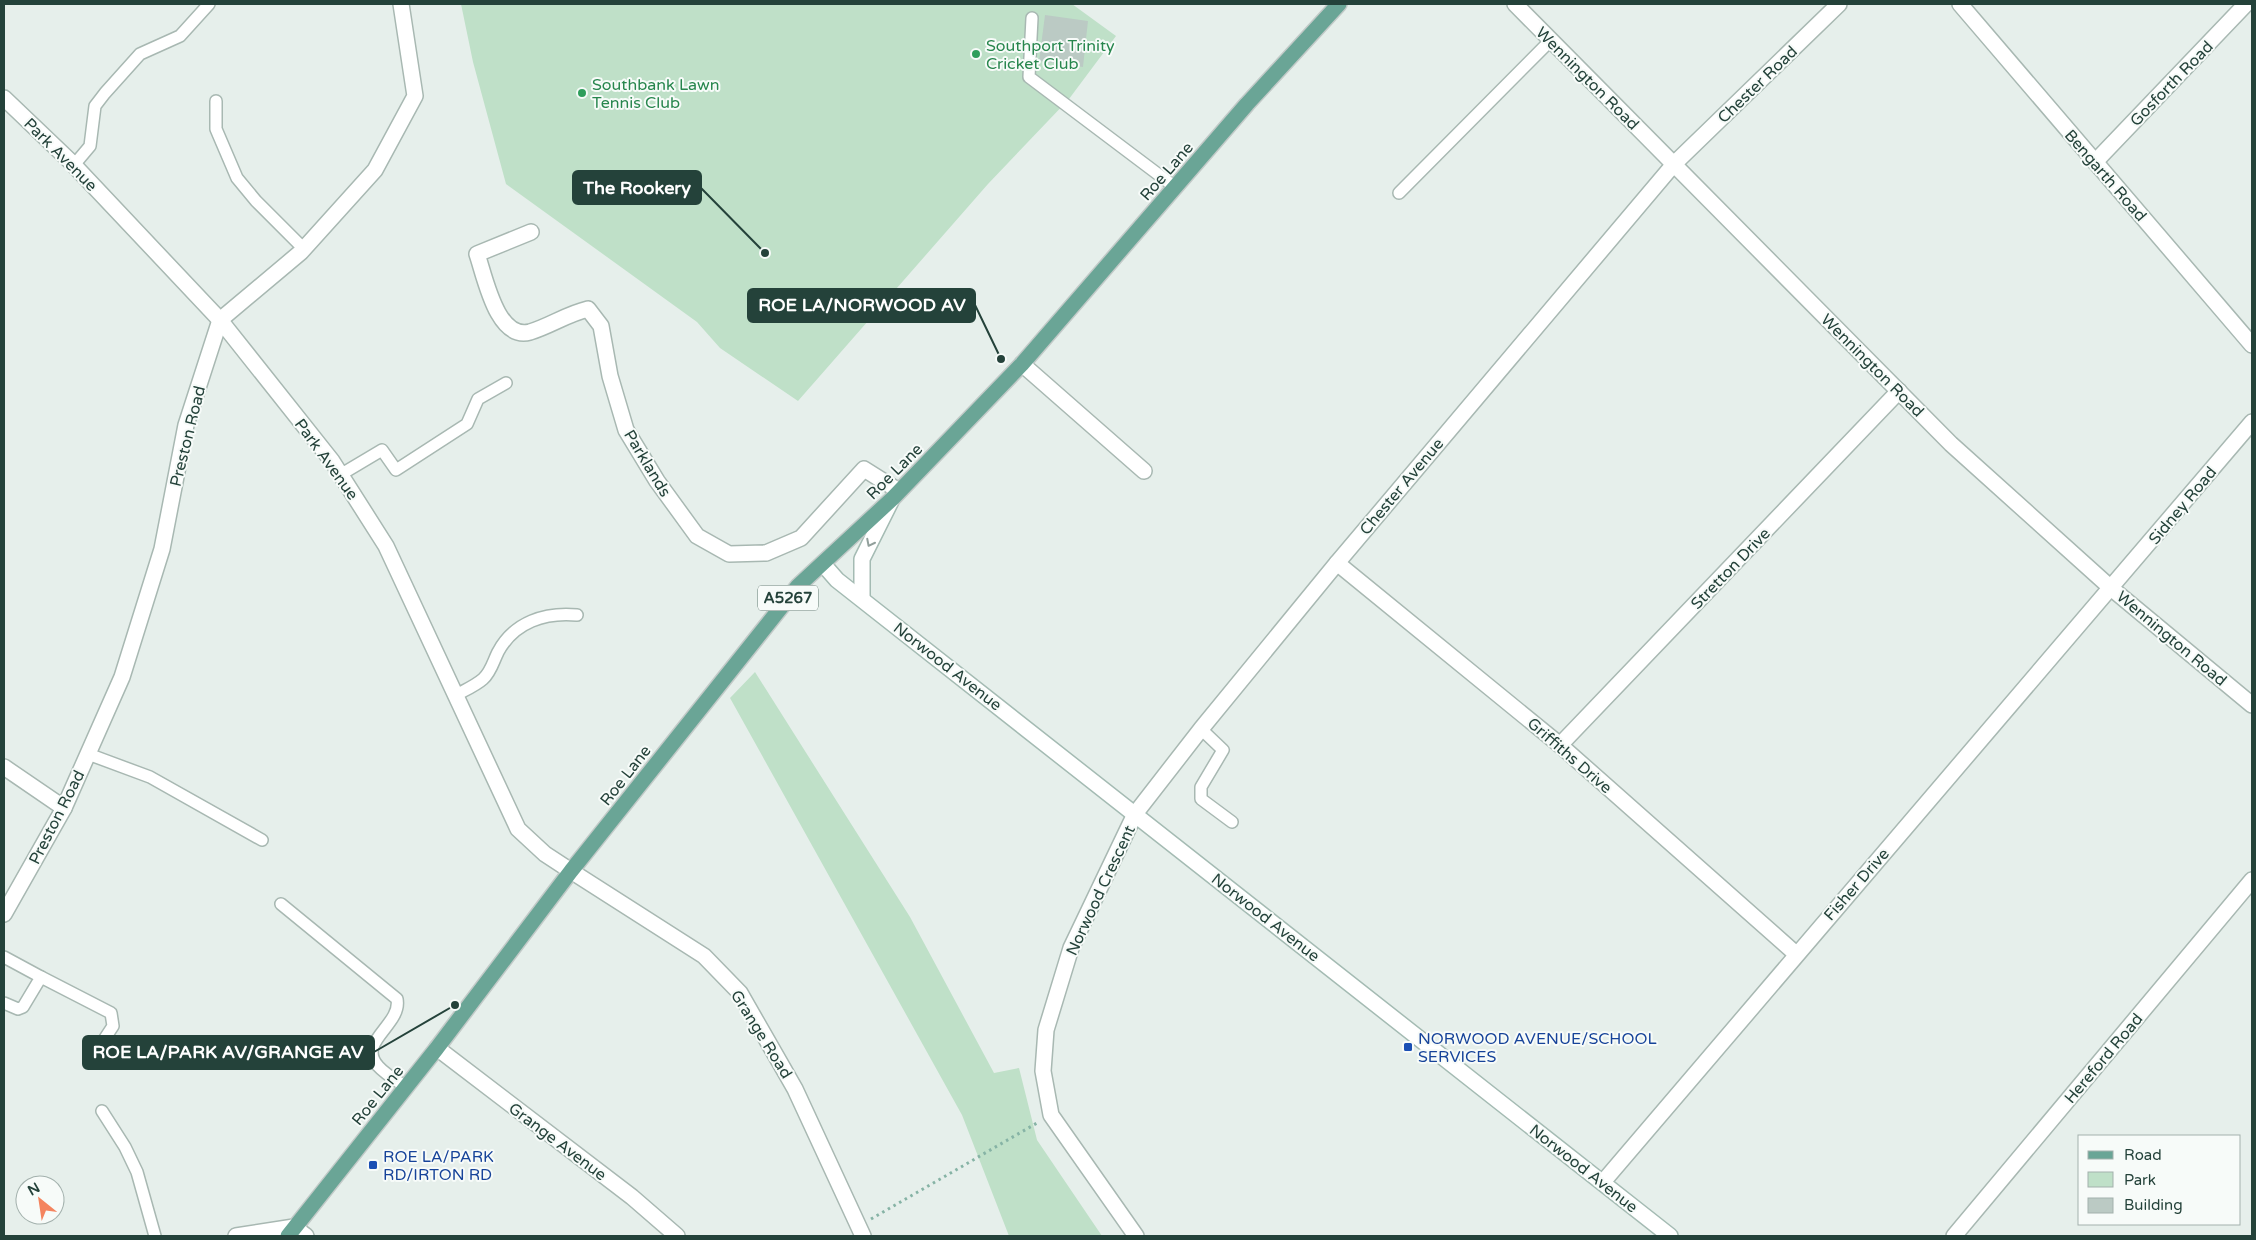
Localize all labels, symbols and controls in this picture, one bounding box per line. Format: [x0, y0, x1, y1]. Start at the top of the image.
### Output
street label: Wennington Road [1532, 23, 1643, 134]
place label: Southport Trinity Cricket Club [986, 36, 1115, 74]
street label: Gosforth Road [2126, 37, 2218, 131]
street label: Chester Road [1714, 42, 1802, 128]
marker: Southport Trinity Cricket Club [970, 48, 982, 60]
place label: Southbank Lawn Tennis Club [592, 75, 719, 113]
marker: Southbank Lawn Tennis Club [576, 87, 588, 99]
street label: Park Avenue [19, 114, 101, 196]
street label: Bengarth Road [2060, 126, 2151, 226]
street label: Roe Lane [1136, 138, 1198, 205]
callout: The Rookery [573, 171, 701, 204]
text: The Rookery [582, 177, 691, 199]
callout: ROE LA/NORWOOD AV [748, 289, 975, 322]
text: ROE LA/NORWOOD AV [758, 294, 966, 316]
street label: Wennington Road [1817, 310, 1928, 421]
street label: Preston Road [166, 384, 210, 489]
street label: Park Avenue [290, 415, 362, 504]
street label: Parklands [619, 426, 675, 501]
street label: Chester Avenue [1355, 434, 1448, 539]
street label: Roe Lane [862, 439, 927, 504]
street label: Sidney Road [2144, 463, 2221, 549]
street label: Stretton Drive [1687, 524, 1775, 614]
one-way arrow [866, 538, 876, 547]
road number: A5267 [758, 586, 818, 610]
street label: Wennington Road [2112, 587, 2231, 691]
street label: Norwood Avenue [889, 618, 1006, 715]
street label: Griffiths Drive [1523, 713, 1616, 798]
street label: Roe Lane [596, 741, 656, 810]
street label: Preston Road [25, 767, 89, 868]
street label: Norwood Crescent [1062, 822, 1140, 959]
street label: Fisher Drive [1820, 844, 1894, 925]
street label: Norwood Avenue [1207, 869, 1324, 966]
street label: Grange Road [726, 987, 796, 1082]
street label: Hereford Road [2060, 1009, 2147, 1108]
place label: NORWOOD AVENUE/SCHOOL SERVICES [1418, 1029, 1657, 1067]
callout: ROE LA/PARK AV/GRANGE AV [83, 1036, 374, 1069]
text: ROE LA/PARK AV/GRANGE AV [92, 1041, 364, 1063]
marker: NORWOOD AVENUE/SCHOOL SERVICES [1402, 1041, 1414, 1053]
street label: Roe Lane [348, 1062, 408, 1130]
street label: Grange Avenue [504, 1098, 610, 1185]
street label: Norwood Avenue [1525, 1120, 1642, 1217]
legend [2078, 1135, 2241, 1225]
text: Road [2124, 1146, 2162, 1164]
place label: ROE LA/PARK RD/IRTON RD [383, 1147, 494, 1185]
marker: ROE LA/PARK RD/IRTON RD [367, 1159, 379, 1171]
text: Park [2124, 1171, 2156, 1189]
north arrow [15, 1175, 65, 1225]
text: N [25, 1179, 43, 1199]
text: Building [2124, 1196, 2183, 1214]

